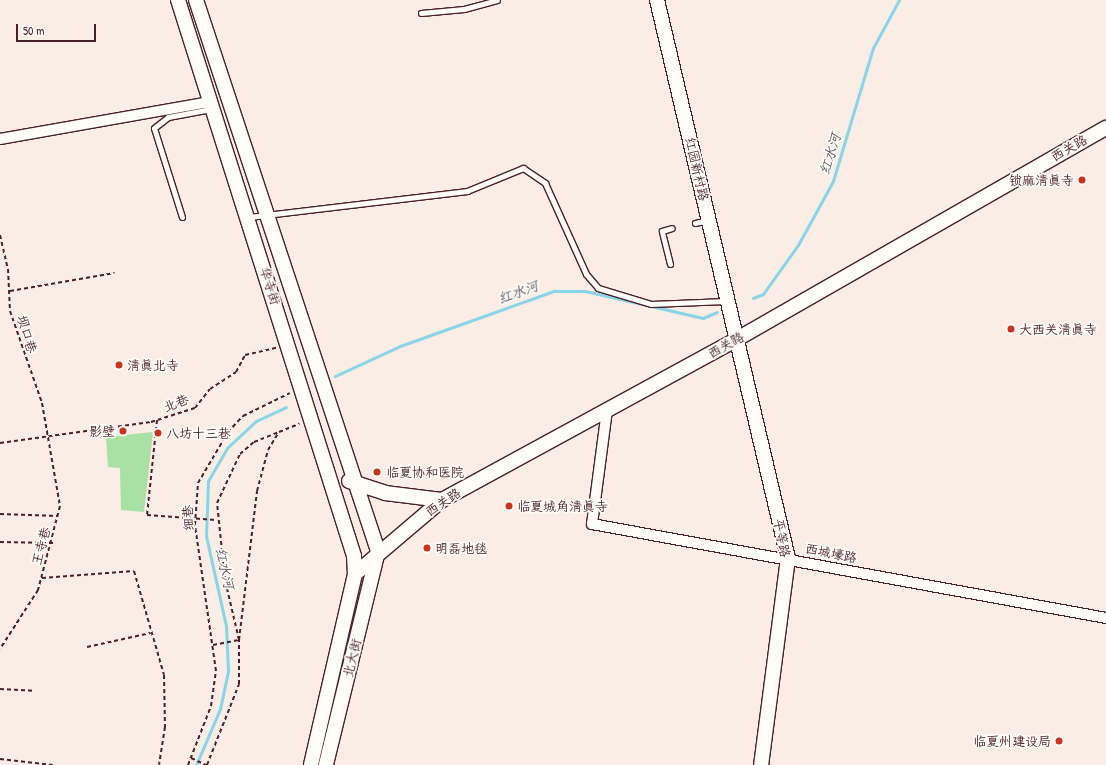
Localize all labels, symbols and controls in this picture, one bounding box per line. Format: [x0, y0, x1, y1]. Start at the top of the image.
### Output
scale bar [18, 16, 98, 42]
text: 50 m [23, 22, 44, 39]
water label: 红水河 [816, 131, 844, 177]
street label: 西关路 [1048, 131, 1090, 165]
street label: 红园新村路 [682, 136, 712, 202]
place label: 锁麻清真寺 [1009, 172, 1074, 188]
marker: 锁麻清真寺 [1077, 175, 1087, 185]
street label: 华寺街 [257, 265, 283, 307]
water label: 红水河 [495, 277, 541, 307]
street label: 坝口巷 [14, 313, 40, 355]
place label: 大西关清真寺 [1019, 321, 1097, 337]
marker: 大西关清真寺 [1006, 324, 1016, 334]
street label: 西关路 [705, 329, 747, 361]
place label: 清真北寺 [127, 357, 179, 373]
marker: 清真北寺 [114, 360, 124, 370]
street label: 北巷 [161, 391, 191, 415]
place label: 影壁 [89, 423, 115, 439]
place label: 八坊十三巷 [166, 425, 231, 441]
marker: 影壁 [118, 426, 128, 436]
marker: 八坊十三巷 [153, 428, 163, 438]
place label: 临夏协和医院 [386, 464, 464, 480]
marker: 临夏协和医院 [371, 466, 383, 478]
street label: 西关路 [422, 485, 464, 519]
place label: 临夏城角清真寺 [517, 498, 608, 514]
marker: 临夏城角清真寺 [504, 501, 514, 511]
street label: 细巷 [180, 505, 196, 531]
street label: 平等路 [771, 517, 793, 559]
street label: 王寺巷 [28, 525, 54, 567]
place label: 明磊地毯 [435, 540, 487, 556]
street label: 西城壕路 [804, 540, 858, 566]
marker: 明磊地毯 [422, 543, 432, 553]
water label: 红水河 [212, 546, 238, 590]
street label: 北大街 [340, 637, 364, 679]
place label: 临夏州建设局 [973, 733, 1051, 749]
marker: 临夏州建设局 [1054, 736, 1064, 746]

